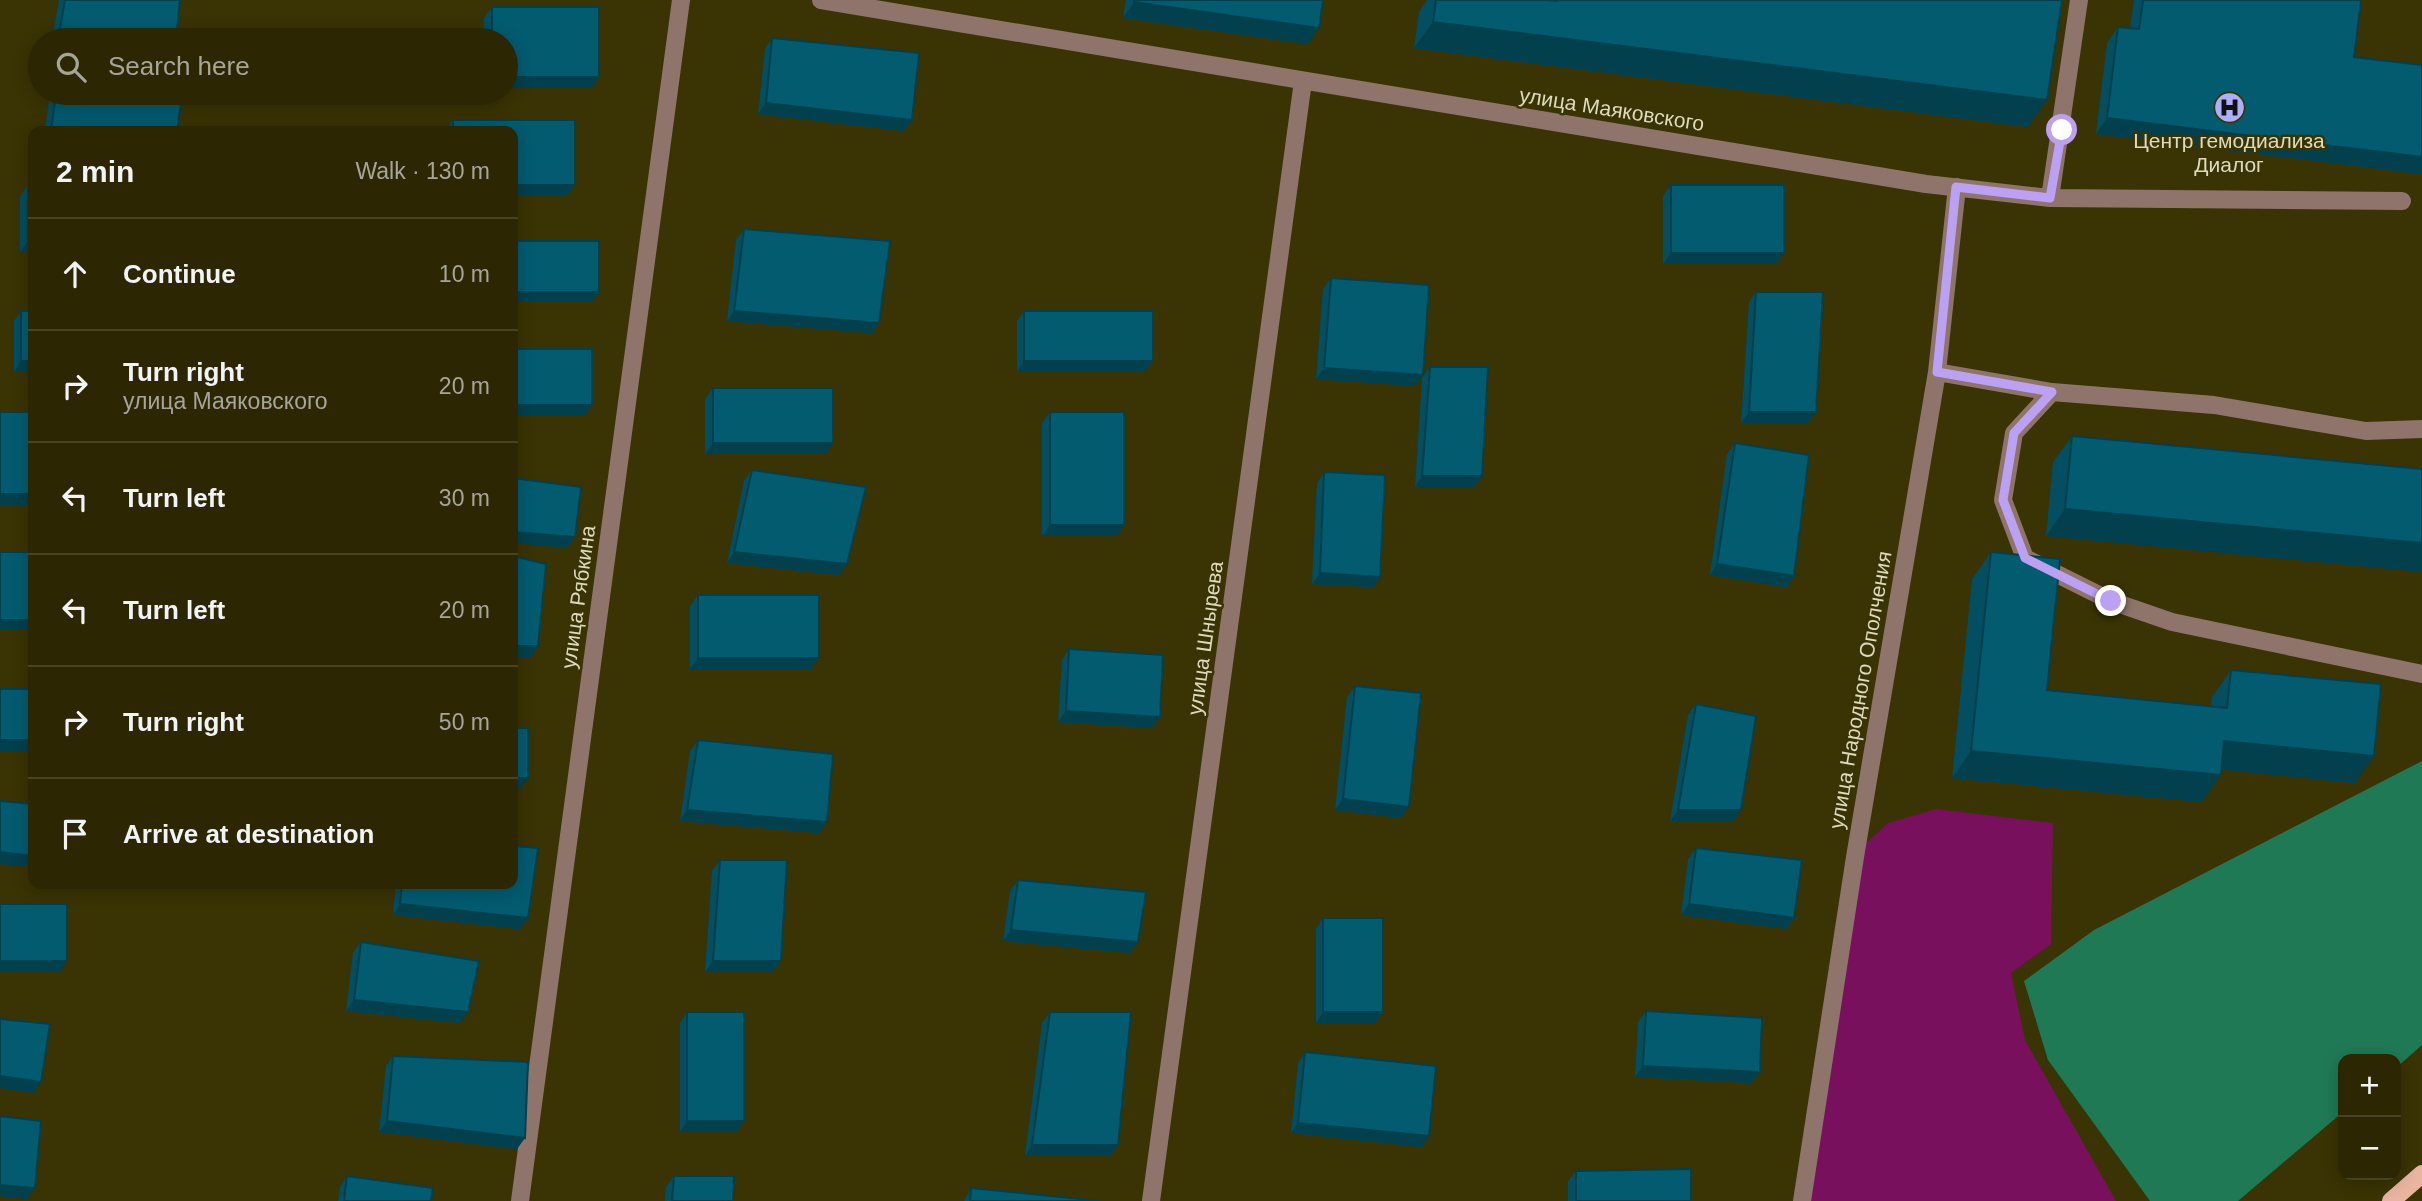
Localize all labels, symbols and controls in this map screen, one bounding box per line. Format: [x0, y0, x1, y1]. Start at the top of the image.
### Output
search box [28, 28, 518, 105]
icon: search [52, 48, 90, 86]
text: Search here [108, 51, 250, 81]
street label: улица Маяковского [1518, 83, 1706, 135]
hospital icon: Центр гемодиализа Диалог [2212, 91, 2246, 125]
route start [2046, 114, 2077, 145]
place label: Центр гемодиализа Диалог [2133, 129, 2325, 176]
text: 2 min [56, 155, 134, 188]
text: Walk · 130 m [355, 158, 490, 184]
icon: ahead [56, 255, 94, 293]
text: Continue [123, 259, 236, 289]
text: 10 m [439, 261, 490, 287]
text: Turn right [123, 357, 244, 387]
icon: right [56, 367, 94, 405]
text: 20 m [439, 373, 490, 399]
text: улица Маяковского [123, 388, 328, 414]
icon: left [56, 479, 94, 517]
text: Turn left [123, 483, 225, 513]
text: 30 m [439, 485, 490, 511]
street label: улица Рябкина [557, 524, 599, 670]
street label: улица Народного Ополчения [1824, 549, 1896, 831]
street label: улица Шнырева [1183, 559, 1227, 717]
route end [2095, 585, 2126, 616]
icon: left [56, 591, 94, 629]
text: Turn left [123, 595, 225, 625]
text: 20 m [439, 597, 490, 623]
icon: right [56, 703, 94, 741]
text: Turn right [123, 707, 244, 737]
text: 50 m [439, 709, 490, 735]
icon: arrive [56, 815, 94, 853]
text: Arrive at destination [123, 819, 374, 849]
map controls [2338, 1054, 2401, 1180]
button: + [2338, 1054, 2401, 1117]
button: − [2338, 1117, 2401, 1180]

